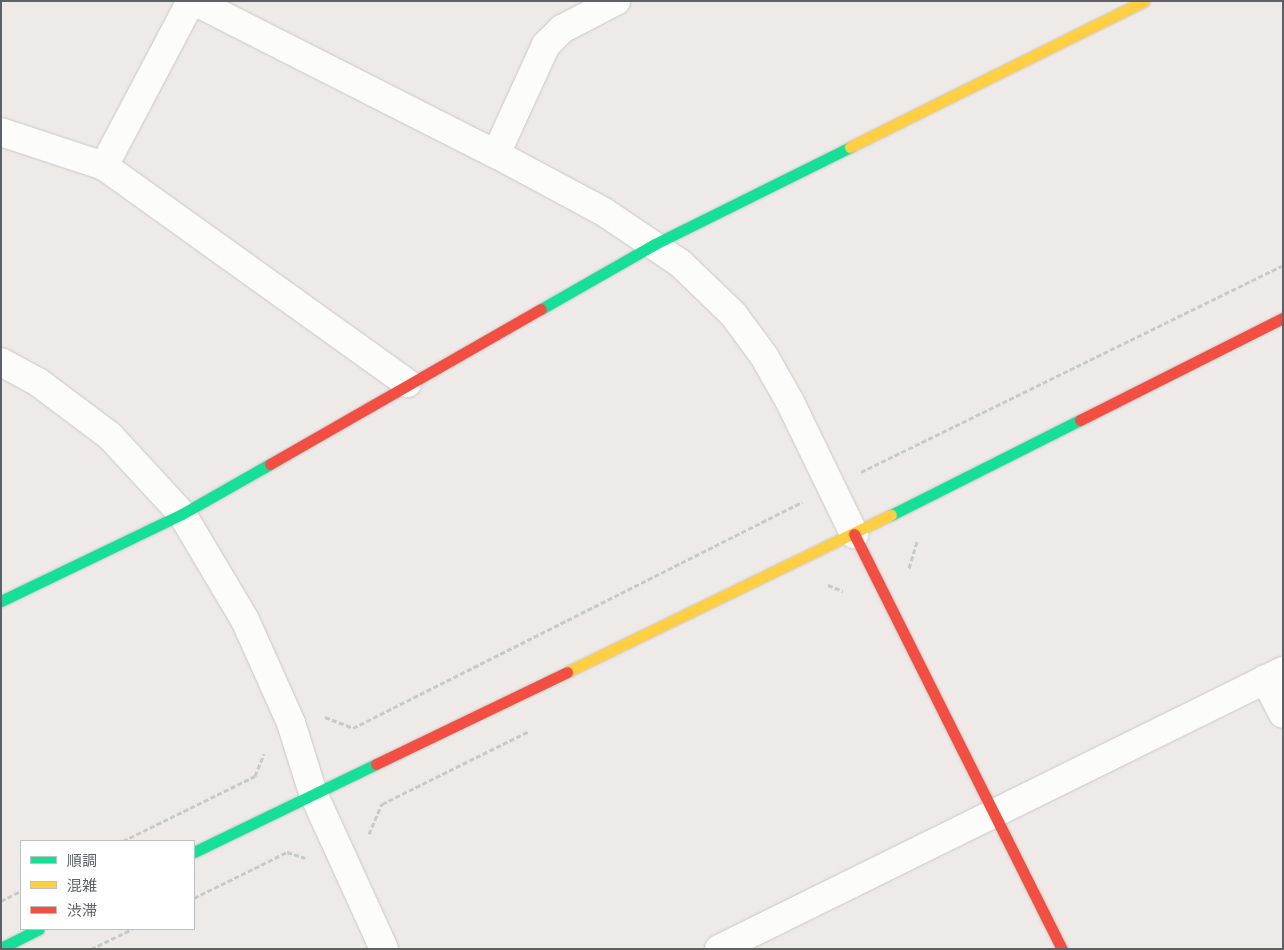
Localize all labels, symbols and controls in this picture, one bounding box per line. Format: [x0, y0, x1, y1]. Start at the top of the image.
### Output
legend [20, 840, 195, 930]
text: 順調 [67, 851, 97, 870]
text: 混雑 [67, 876, 97, 895]
text: 渋滞 [67, 901, 97, 920]

